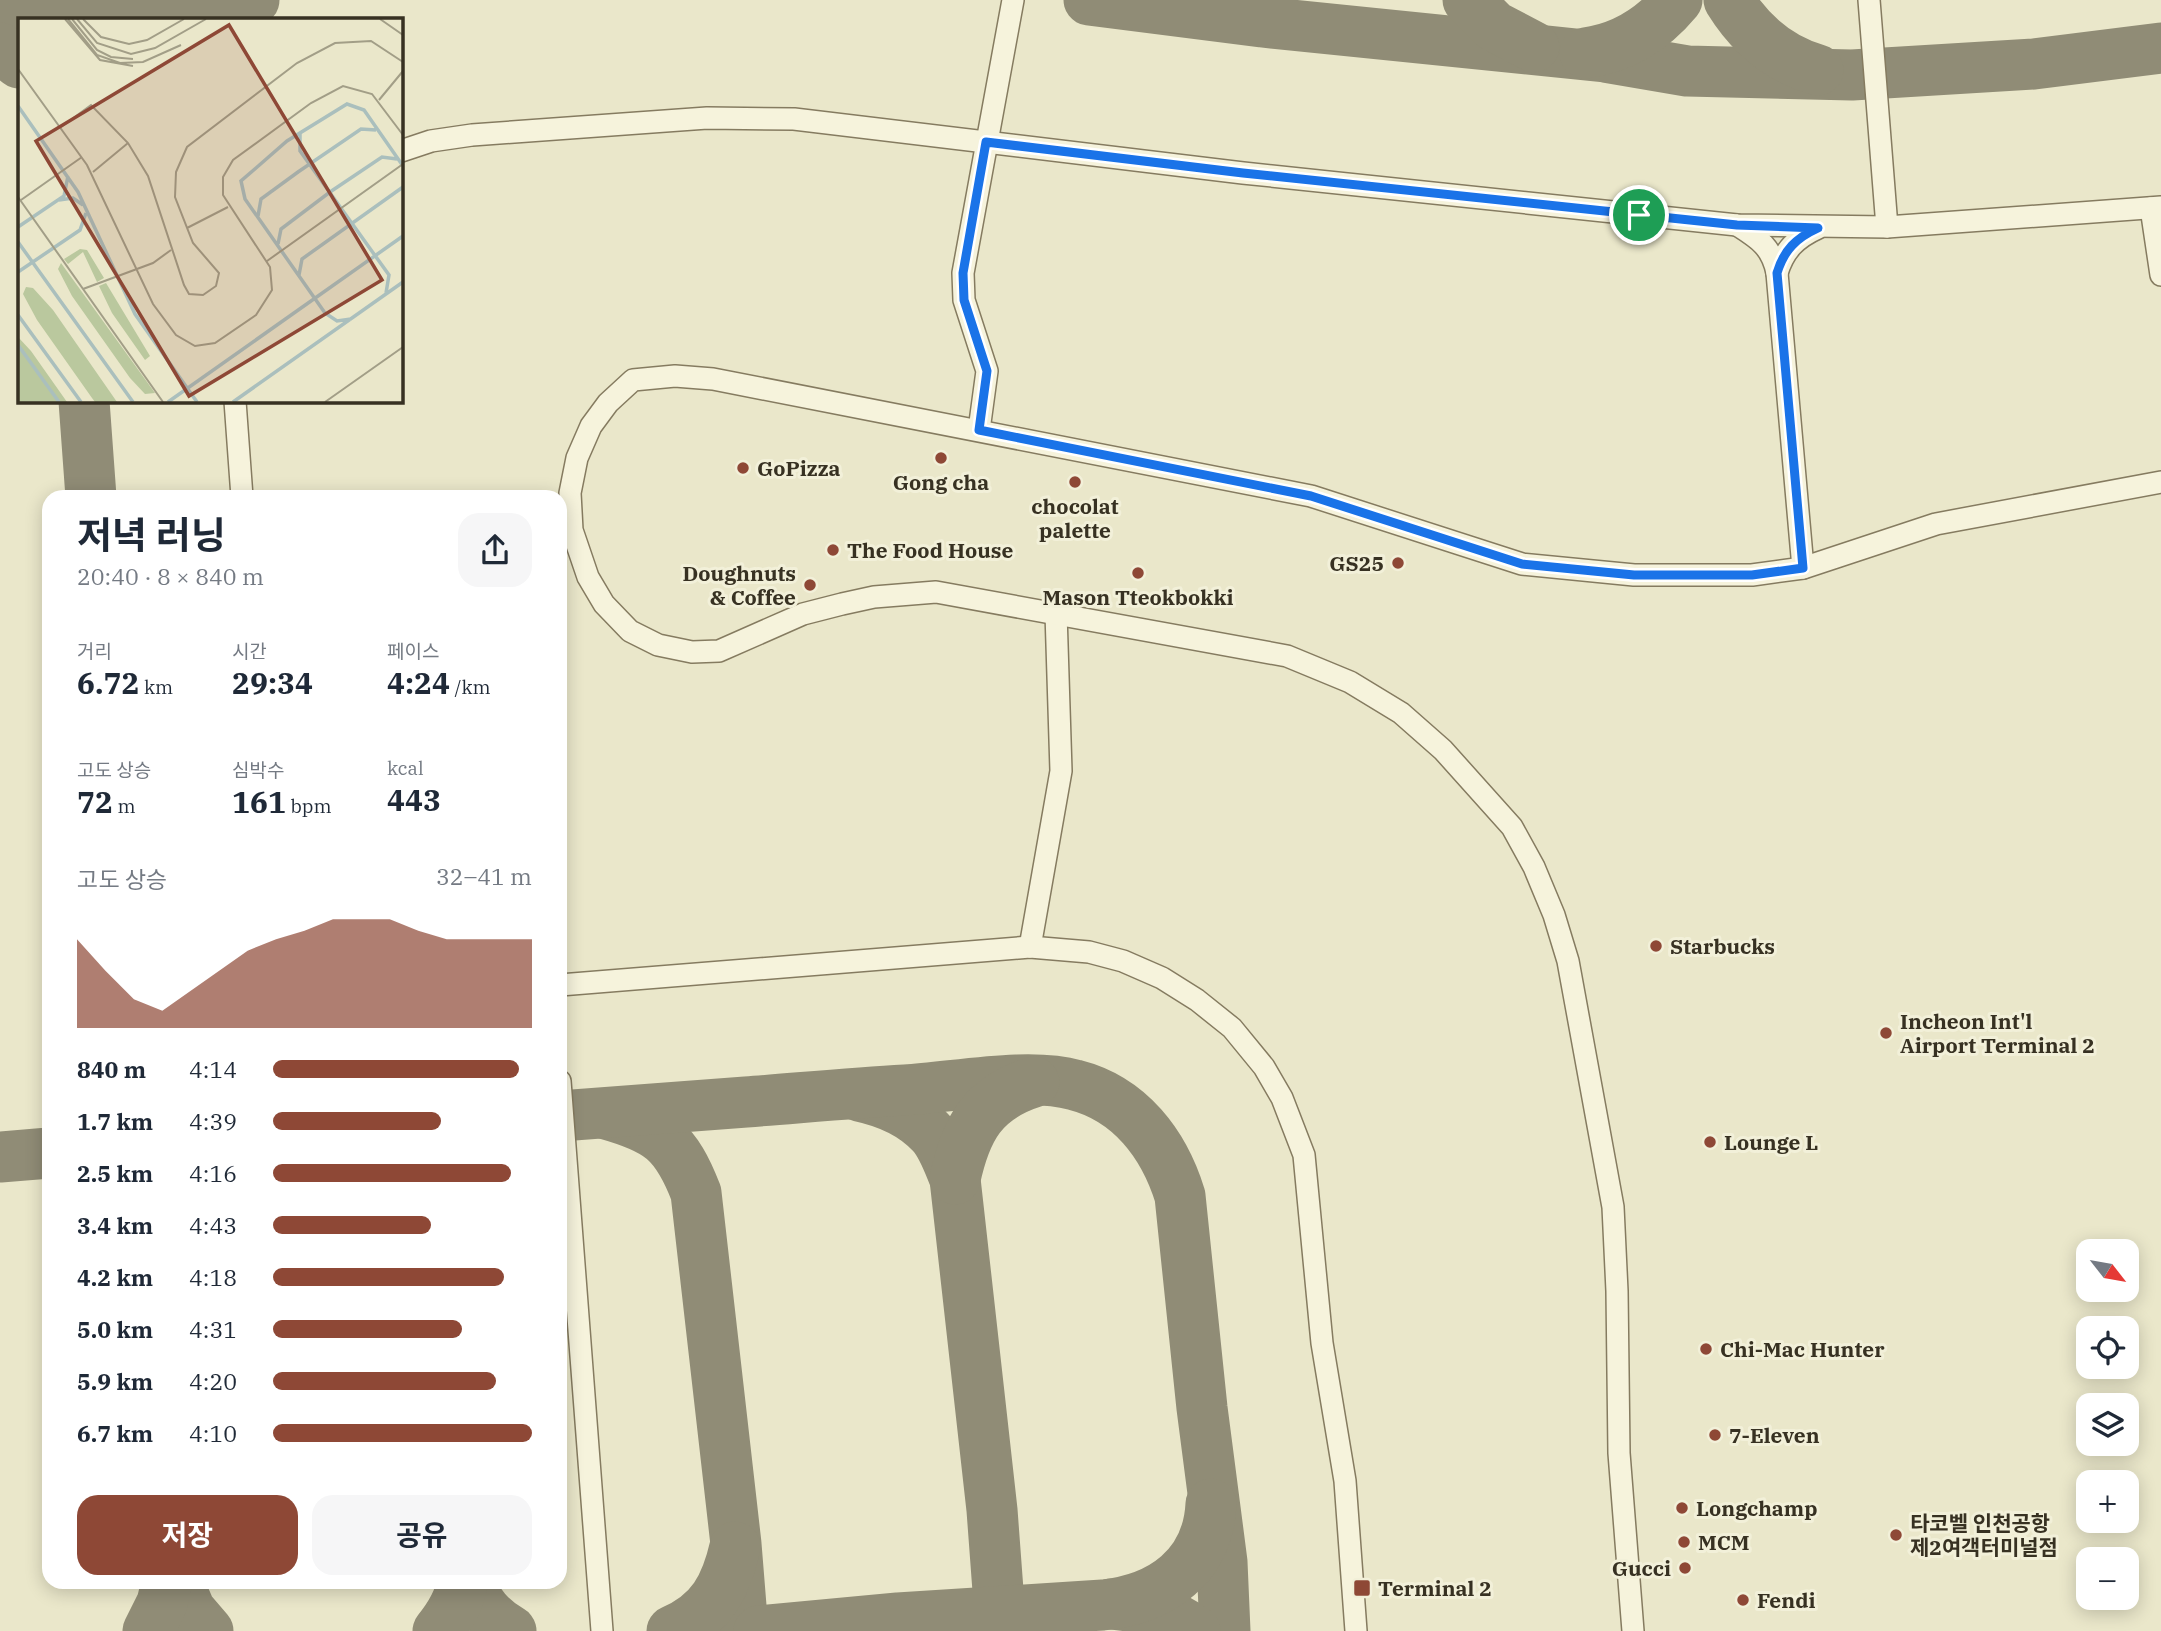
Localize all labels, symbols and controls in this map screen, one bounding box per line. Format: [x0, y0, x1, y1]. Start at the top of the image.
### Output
inset map [18, 18, 402, 402]
pin [1609, 185, 1669, 245]
icon: arrive [1620, 196, 1658, 234]
marker: Gong cha [933, 450, 949, 466]
place label: GoPizza [757, 454, 840, 482]
marker: GoPizza [735, 460, 751, 476]
place label: Gong cha [893, 468, 989, 496]
marker: chocolat palette [1067, 474, 1083, 490]
place label: chocolat palette [1031, 492, 1119, 544]
text: 저녁 러닝 [77, 510, 226, 559]
button: share [458, 513, 532, 587]
place label: The Food House [847, 536, 1013, 564]
marker: The Food House [825, 542, 841, 558]
place label: GS25 [1329, 549, 1384, 577]
marker: GS25 [1390, 555, 1406, 571]
place label: Doughnuts & Coffee [682, 559, 796, 611]
text: 20:40 · 8 × 840 m [77, 561, 264, 591]
marker: Mason Tteokbokki [1130, 565, 1146, 581]
marker: Doughnuts & Coffee [802, 577, 818, 593]
place label: Mason Tteokbokki [1042, 583, 1234, 611]
text: 거리 [77, 639, 112, 663]
text: 시간 [232, 639, 267, 663]
text: 페이스 [387, 639, 439, 663]
text: 6.72 [77, 663, 139, 702]
text: 29:34 [232, 663, 313, 702]
text: 4:24 [387, 663, 450, 702]
text: km [139, 675, 173, 699]
text: /km [450, 675, 491, 699]
text: kcal [387, 756, 424, 780]
text: 고도 상승 [77, 758, 151, 782]
text: 심박수 [232, 758, 284, 782]
text: 443 [387, 780, 441, 819]
text: 72 [77, 782, 113, 821]
text: 161 [232, 782, 286, 821]
text: m [113, 794, 136, 818]
text: bpm [286, 794, 332, 818]
text: 32–41 m [436, 861, 532, 891]
text: 고도 상승 [77, 864, 167, 894]
place label: Starbucks [1670, 932, 1775, 960]
marker: Starbucks [1648, 938, 1664, 954]
place label: Incheon Int'l Airport Terminal 2 [1900, 1007, 2095, 1059]
marker: Incheon Int'l Airport Terminal 2 [1878, 1025, 1894, 1041]
text: 840 m [77, 1054, 146, 1084]
text: 4:14 [189, 1054, 237, 1084]
text: 1.7 km [77, 1106, 153, 1136]
text: 4:39 [189, 1106, 237, 1136]
place label: Lounge L [1724, 1128, 1818, 1156]
marker: Lounge L [1702, 1134, 1718, 1150]
text: 2.5 km [77, 1158, 153, 1188]
text: 4:16 [189, 1158, 237, 1188]
text: 3.4 km [77, 1210, 153, 1240]
text: 4:43 [189, 1210, 237, 1240]
north arrow [2076, 1239, 2138, 1302]
map controls [2076, 1239, 2139, 1610]
text: 4.2 km [77, 1262, 153, 1292]
text: 4:18 [189, 1262, 237, 1292]
text: 5.0 km [77, 1314, 153, 1344]
text: 4:31 [189, 1314, 237, 1344]
button: locate [2076, 1316, 2139, 1379]
place label: Chi-Mac Hunter [1720, 1335, 1885, 1363]
marker: Chi-Mac Hunter [1698, 1341, 1714, 1357]
text: 5.9 km [77, 1366, 153, 1396]
text: 4:20 [189, 1366, 237, 1396]
button: layers [2076, 1393, 2139, 1456]
text: 6.7 km [77, 1418, 153, 1448]
text: 4:10 [189, 1418, 237, 1448]
place label: 7-Eleven [1729, 1421, 1820, 1449]
marker: 7-Eleven [1707, 1427, 1723, 1443]
button: + [2076, 1470, 2139, 1533]
place label: Longchamp [1696, 1494, 1818, 1522]
button: 저장 [77, 1495, 298, 1575]
button: 공유 [312, 1495, 532, 1575]
marker: Longchamp [1674, 1500, 1690, 1516]
place label: 타코벨 인천공항 제2여객터미널점 [1910, 1509, 2058, 1561]
marker: 타코벨 인천공항 제2여객터미널점 [1888, 1527, 1904, 1543]
place label: MCM [1698, 1528, 1750, 1556]
marker: MCM [1676, 1534, 1692, 1550]
button: − [2076, 1547, 2139, 1610]
place label: Gucci [1612, 1554, 1671, 1582]
marker: Gucci [1677, 1560, 1693, 1576]
place label: Terminal 2 [1378, 1574, 1492, 1602]
marker: Terminal 2 [1352, 1578, 1372, 1598]
place label: Fendi [1757, 1586, 1815, 1614]
marker: Fendi [1735, 1592, 1751, 1608]

